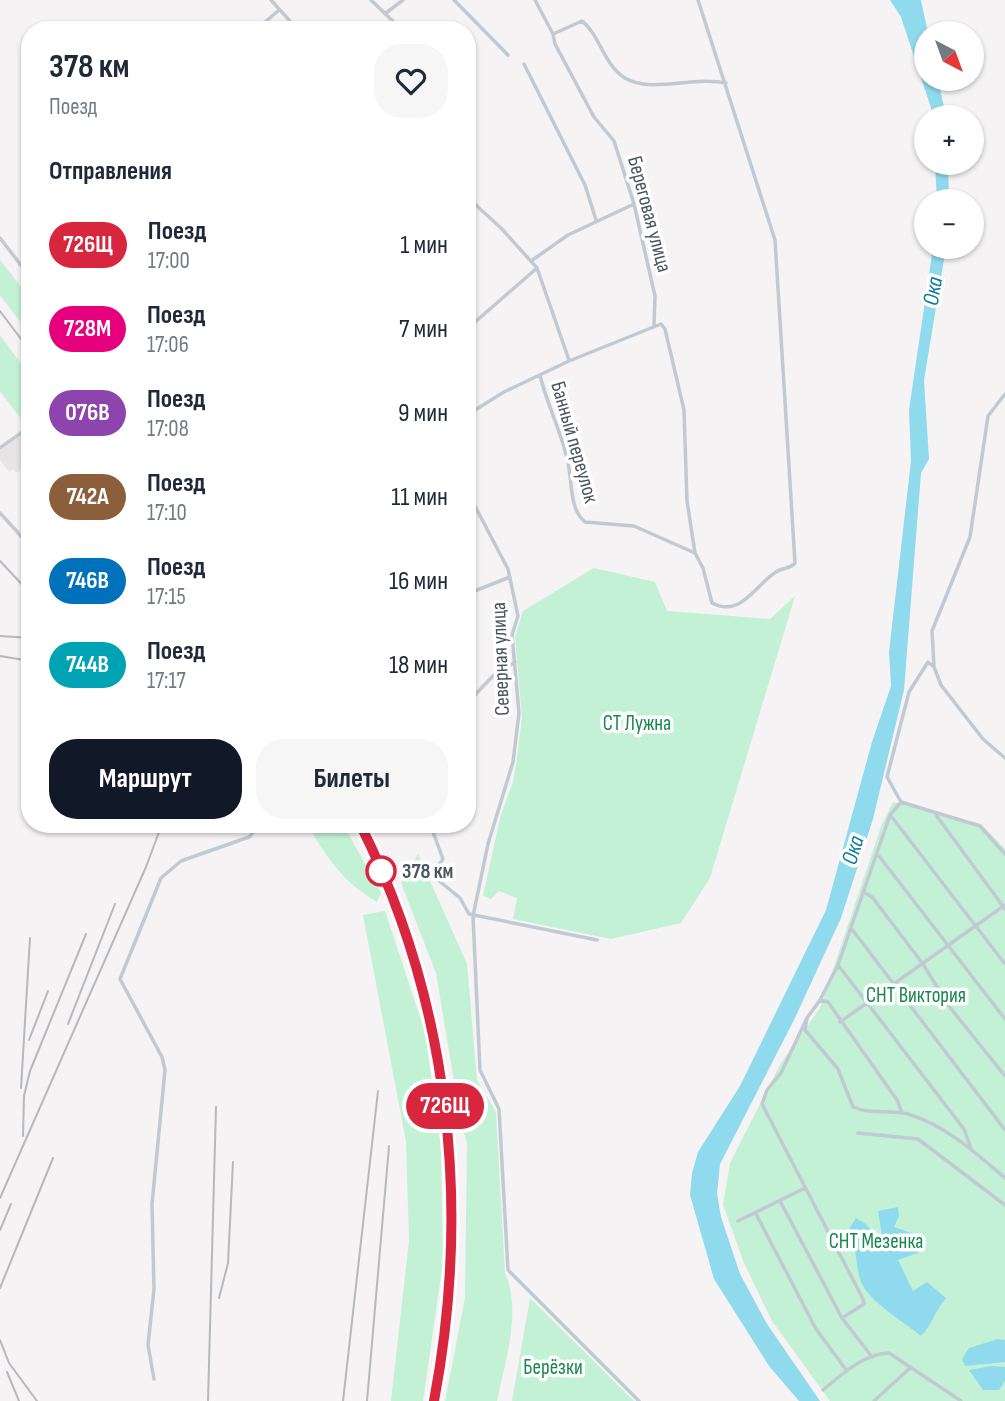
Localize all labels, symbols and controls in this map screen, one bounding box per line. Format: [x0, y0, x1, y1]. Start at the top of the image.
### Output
north arrow [914, 21, 984, 91]
map controls [914, 21, 984, 259]
button: heart [374, 44, 448, 118]
text: 378 км [49, 47, 130, 87]
text: Поезд [49, 93, 97, 121]
button: + [914, 105, 984, 175]
street label: Береговая улица [622, 153, 677, 275]
text: Отправления [49, 156, 172, 187]
button: − [914, 189, 984, 259]
text: Поезд [148, 216, 206, 247]
text: 726Щ [63, 230, 113, 259]
text: 1 мин [400, 230, 448, 261]
text: 17:00 [148, 247, 190, 275]
water label: Ока [917, 274, 949, 308]
text: Поезд [147, 300, 205, 331]
text: 728М [64, 314, 111, 343]
text: 7 мин [399, 314, 448, 345]
text: 17:06 [147, 331, 189, 359]
street label: Банный переулок [545, 378, 604, 506]
text: Поезд [147, 384, 205, 415]
text: 076В [65, 398, 110, 427]
text: 9 мин [398, 398, 448, 429]
text: 17:08 [147, 415, 189, 443]
text: Поезд [147, 468, 205, 499]
text: 742А [66, 482, 109, 511]
text: 11 мин [391, 482, 448, 513]
text: 17:10 [147, 499, 187, 527]
text: Поезд [147, 552, 205, 583]
text: 746В [66, 566, 109, 595]
text: 16 мин [389, 566, 448, 597]
text: 17:15 [147, 583, 186, 611]
street label: Северная улица [486, 602, 515, 716]
text: Поезд [147, 636, 205, 667]
text: 744В [66, 650, 109, 679]
text: 18 мин [389, 650, 448, 681]
text: 17:17 [147, 667, 186, 695]
park label: СТ Лужна [603, 711, 671, 736]
button: Маршрут [49, 739, 242, 819]
button: Билеты [256, 739, 448, 819]
water label: Ока [835, 832, 871, 868]
marker: 378 км [366, 856, 396, 886]
place label: 378 км [402, 859, 453, 884]
park label: СНТ Виктория [866, 983, 966, 1008]
line badge: 726Щ [396, 1083, 494, 1129]
text: 726Щ [420, 1091, 470, 1120]
park label: СНТ Мезенка [829, 1229, 923, 1254]
park label: Берёзки [523, 1355, 583, 1380]

